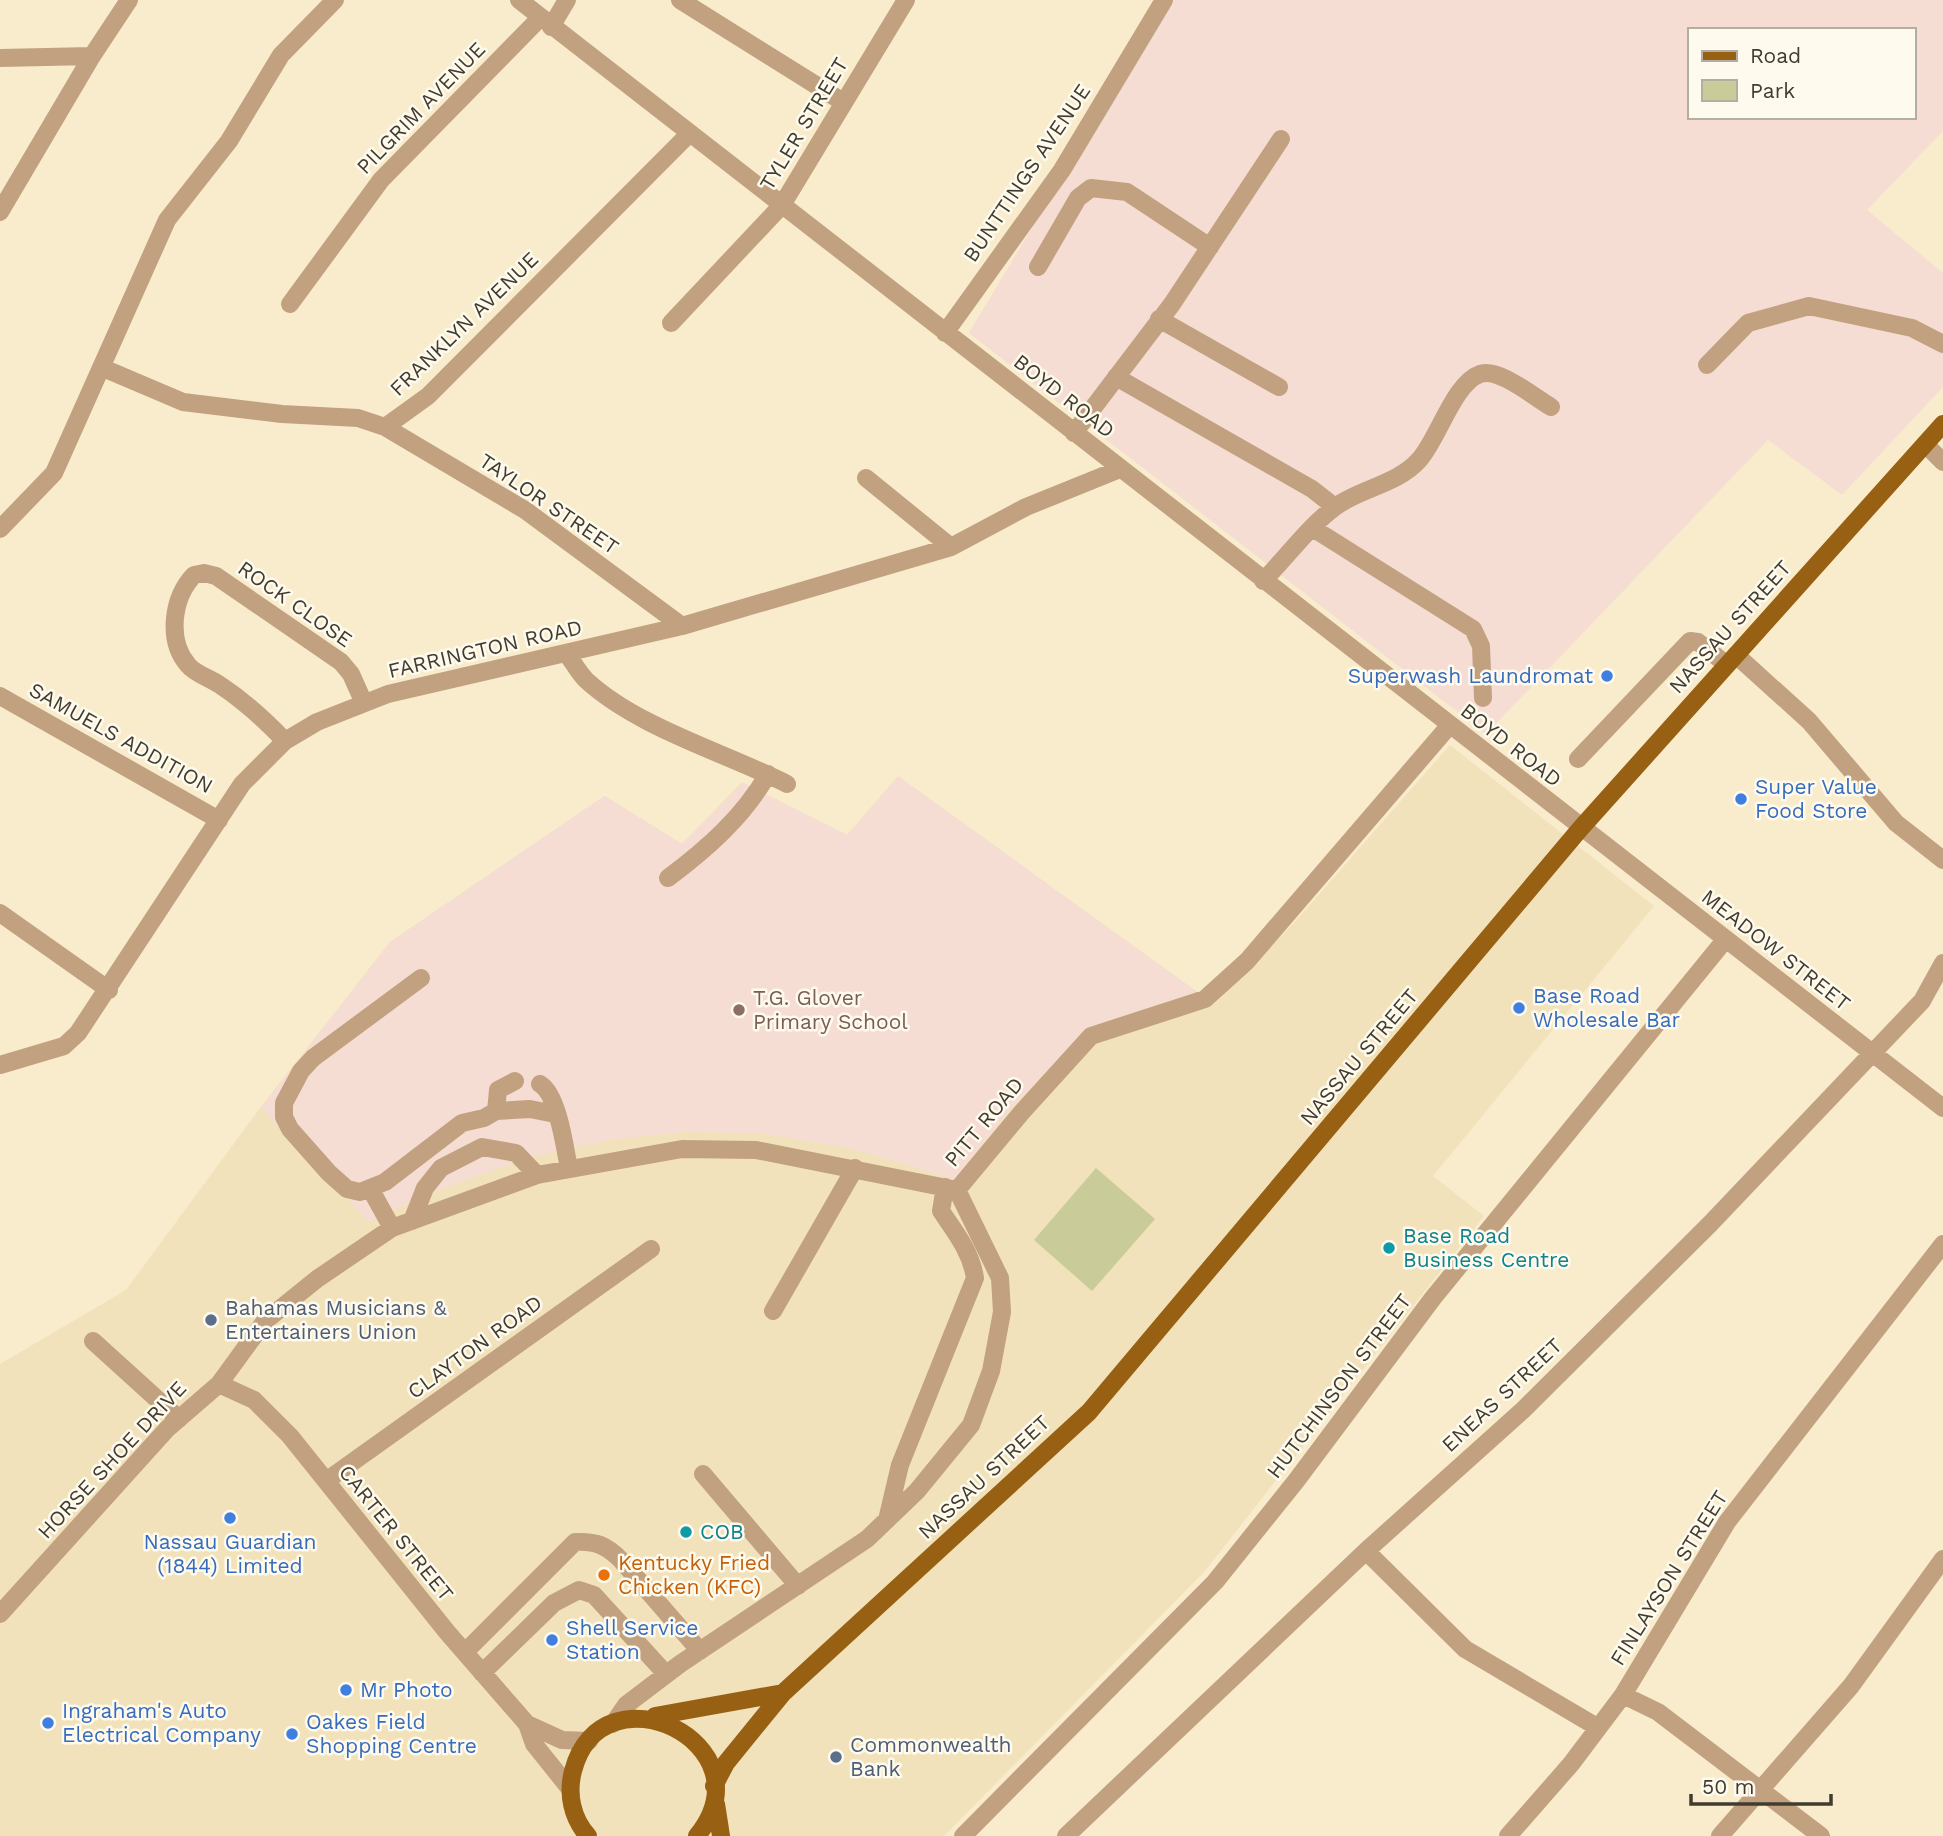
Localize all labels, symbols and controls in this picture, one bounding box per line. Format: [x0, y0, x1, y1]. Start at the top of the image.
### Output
legend [1688, 28, 1915, 119]
street label: PILGRIM AVENUE [351, 36, 490, 179]
text: Road [1750, 43, 1801, 68]
street label: TYLER STREET [754, 53, 853, 195]
text: Park [1750, 78, 1795, 103]
street label: BUNTTINGS AVENUE [958, 79, 1095, 266]
street label: FRANKLYN AVENUE [384, 246, 543, 401]
street label: BOYD ROAD [1009, 349, 1120, 443]
street label: TAYLOR STREET [475, 448, 624, 560]
street label: ROCK CLOSE [233, 555, 357, 652]
street label: NASSAU STREET [1663, 555, 1796, 698]
street label: FARRINGTON ROAD [385, 614, 584, 683]
place label: Superwash Laundromat [1348, 663, 1593, 688]
marker: Superwash Laundromat [1599, 668, 1615, 684]
street label: SAMUELS ADDITION [25, 677, 217, 798]
street label: BOYD ROAD [1456, 698, 1567, 792]
place label: Super Value Food Store [1755, 774, 1877, 823]
marker: Super Value Food Store [1733, 791, 1749, 807]
street label: MEADOW STREET [1697, 884, 1856, 1016]
street label: NASSAU STREET [1294, 983, 1423, 1130]
place label: Base Road Wholesale Bar [1533, 983, 1681, 1032]
place label: T.G. Glover Primary School [753, 985, 908, 1034]
marker: Base Road Wholesale Bar [1511, 1000, 1527, 1016]
marker: T.G. Glover Primary School [731, 1002, 747, 1018]
street label: PITT ROAD [939, 1072, 1028, 1171]
place label: Base Road Business Centre [1403, 1223, 1569, 1272]
marker: Base Road Business Centre [1381, 1240, 1397, 1256]
street label: HUTCHINSON STREET [1261, 1288, 1416, 1483]
street label: CLAYTON ROAD [403, 1289, 547, 1404]
place label: Bahamas Musicians & Entertainers Union [225, 1295, 447, 1344]
marker: Bahamas Musicians & Entertainers Union [203, 1312, 219, 1328]
street label: ENEAS STREET [1436, 1332, 1567, 1457]
street label: HORSE SHOE DRIVE [32, 1376, 191, 1544]
street label: NASSAU STREET [913, 1409, 1055, 1544]
street label: CARTER STREET [334, 1460, 459, 1606]
street label: FINLAYSON STREET [1605, 1485, 1733, 1670]
marker: Nassau Guardian (1844) Limited [222, 1510, 238, 1526]
place label: COB [700, 1519, 744, 1544]
marker: COB [678, 1524, 694, 1540]
place label: Nassau Guardian (1844) Limited [143, 1529, 317, 1578]
place label: Kentucky Fried Chicken (KFC) [618, 1550, 770, 1599]
marker: Kentucky Fried Chicken (KFC) [596, 1567, 612, 1583]
place label: Shell Service Station [566, 1615, 698, 1664]
marker: Shell Service Station [544, 1632, 560, 1648]
place label: Mr Photo [360, 1677, 453, 1702]
marker: Mr Photo [338, 1682, 354, 1698]
place label: Ingraham's Auto Electrical Company [62, 1698, 261, 1747]
place label: Oakes Field Shopping Centre [306, 1709, 477, 1758]
marker: Ingraham's Auto Electrical Company [40, 1715, 56, 1731]
marker: Oakes Field Shopping Centre [284, 1726, 300, 1742]
place label: Commonwealth Bank [850, 1732, 1012, 1781]
marker: Commonwealth Bank [828, 1749, 844, 1765]
scale bar [1691, 1762, 1831, 1806]
text: 50 m [1702, 1774, 1754, 1799]

